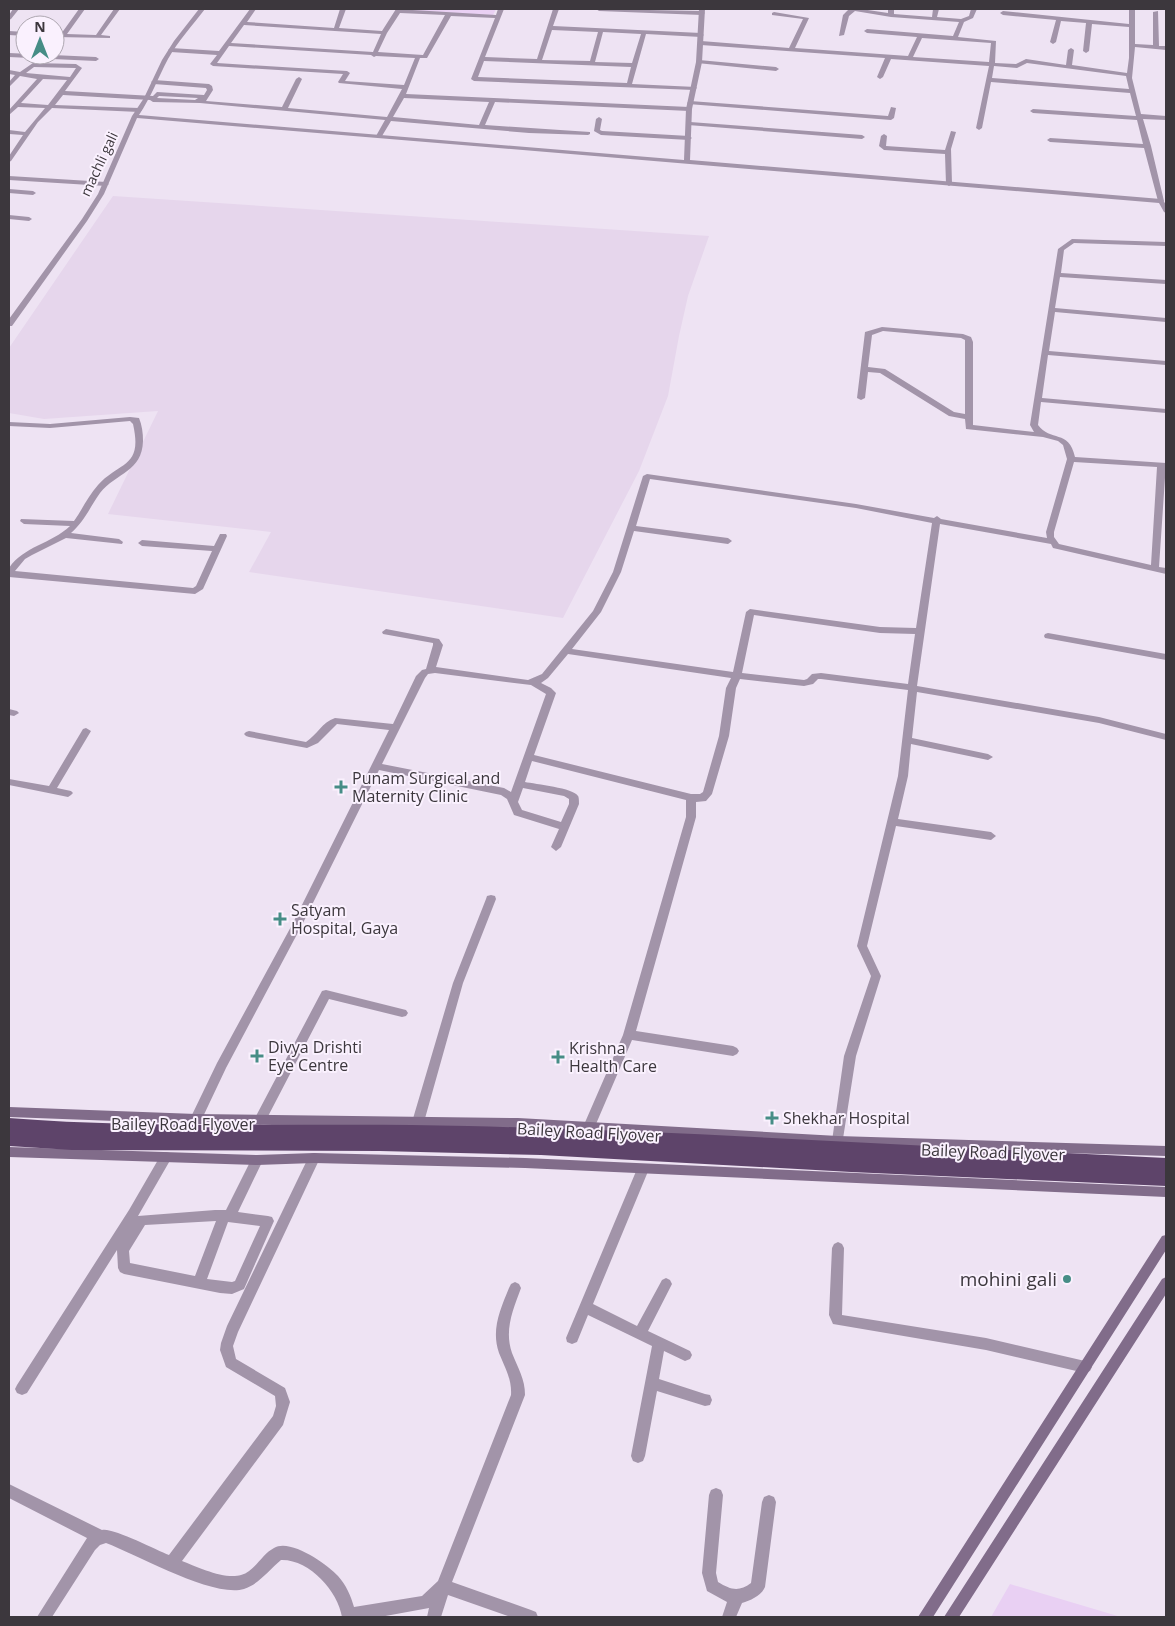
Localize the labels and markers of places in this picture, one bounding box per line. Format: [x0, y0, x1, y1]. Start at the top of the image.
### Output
place label: Punam Surgical and Maternity Clinic [352, 767, 500, 807]
marker: Punam Surgical and Maternity Clinic [334, 780, 348, 794]
place label: Satyam Hospital, Gaya [291, 899, 398, 939]
marker: Satyam Hospital, Gaya [273, 912, 287, 926]
place label: Divya Drishti Eye Centre [268, 1036, 362, 1076]
place label: Krishna Health Care [569, 1037, 657, 1077]
marker: Divya Drishti Eye Centre [250, 1049, 264, 1063]
marker: Krishna Health Care [551, 1050, 565, 1064]
place label: Shekhar Hospital [783, 1107, 910, 1129]
marker: Shekhar Hospital [765, 1111, 779, 1125]
place label: mohini gali [960, 1266, 1057, 1292]
marker: mohini gali [1061, 1273, 1073, 1285]

